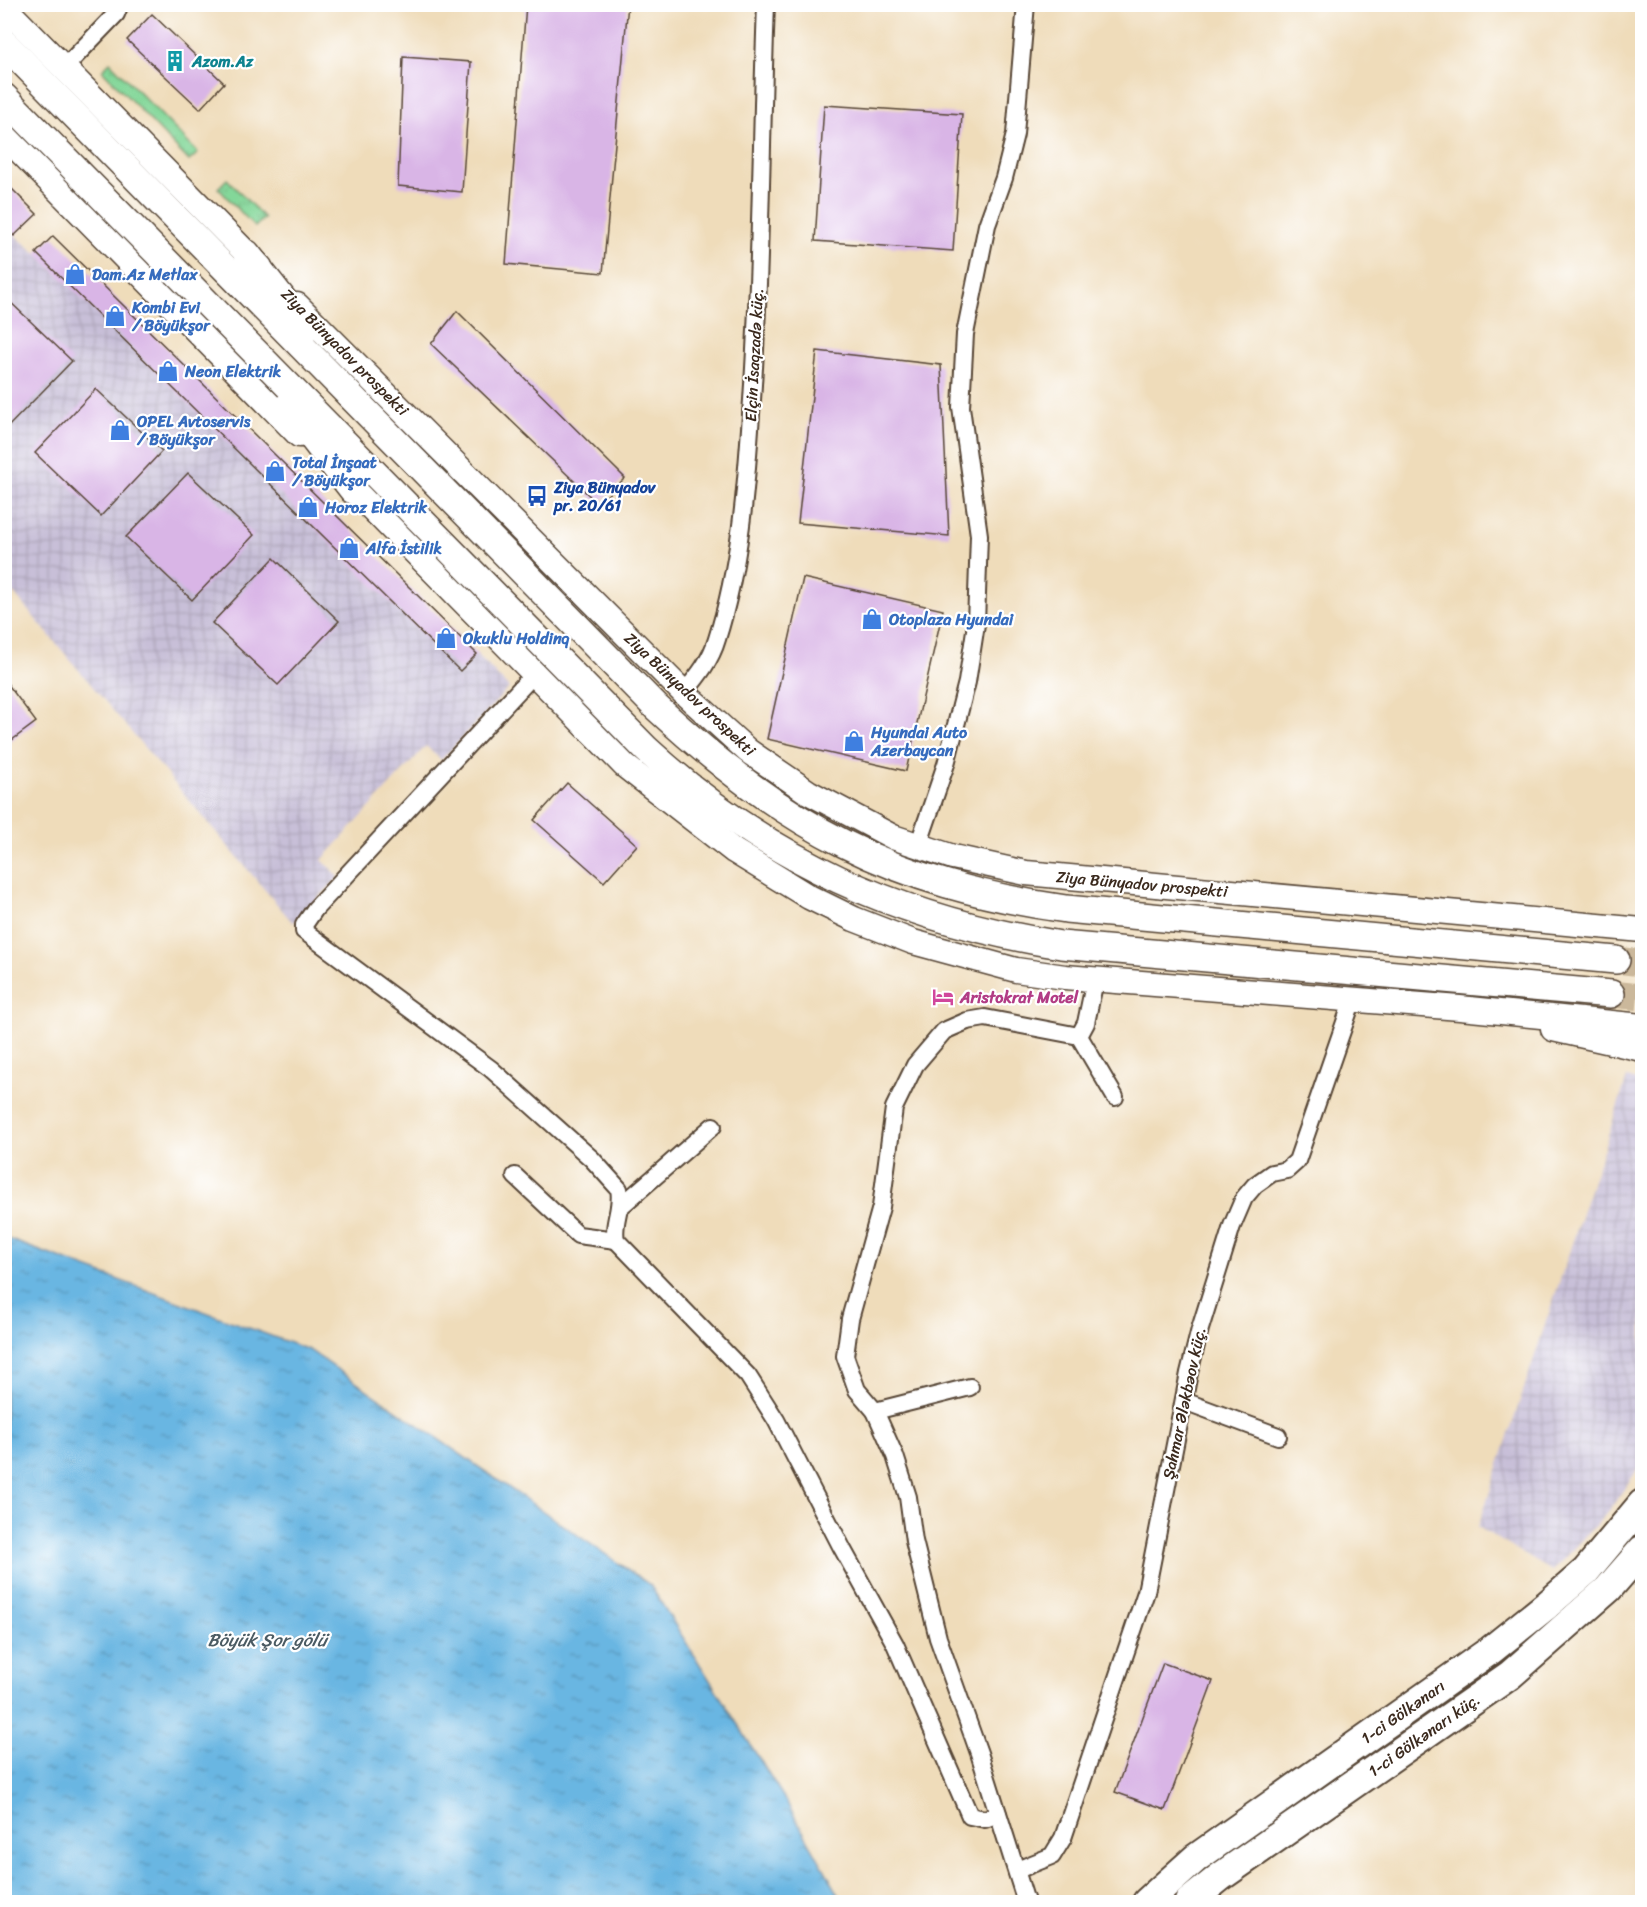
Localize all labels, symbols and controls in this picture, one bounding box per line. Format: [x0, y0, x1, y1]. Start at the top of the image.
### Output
place label: Azom.Az [191, 47, 254, 76]
building icon: Azom.Az [163, 49, 187, 73]
place label: Dam.Az Metlax [92, 260, 198, 289]
shop icon: Dam.Az Metlax [63, 262, 87, 286]
street label: Ziya Bünyadov prospekti [274, 281, 416, 423]
street label: Elçin İsaqzadə küç. [736, 287, 772, 423]
place label: Kombi Evi / Böyükşor [131, 293, 211, 340]
shop icon: Kombi Evi / Böyükşor [103, 304, 127, 328]
place label: Neon Elektrik [184, 357, 282, 386]
shop icon: Neon Elektrik [156, 359, 180, 383]
place label: OPEL Avtoservis / Böyükşor [136, 407, 251, 454]
shop icon: OPEL Avtoservis / Böyükşor [108, 418, 132, 442]
place label: Total İnşaat / Böyükşor [291, 448, 377, 495]
shop icon: Total İnşaat / Böyükşor [263, 459, 287, 483]
place label: Ziya Bünyadov pr. 20/61 [553, 473, 657, 520]
bus stop icon: Ziya Bünyadov pr. 20/61 [525, 484, 549, 508]
place label: Horoz Elektrik [324, 493, 428, 522]
shop icon: Horoz Elektrik [296, 495, 320, 519]
place label: Alfa İstilik [365, 534, 442, 563]
shop icon: Alfa İstilik [337, 536, 361, 560]
place label: Otoplaza Hyundai [888, 605, 1014, 634]
shop icon: Otoplaza Hyundai [860, 607, 884, 631]
place label: Okuklu Holdinq [462, 624, 570, 653]
street label: Ziya Bünyadov prospekti [617, 625, 763, 764]
shop icon: Okuklu Holdinq [434, 626, 458, 650]
place label: Hyundai Auto Azerbaycan [870, 718, 968, 765]
shop icon: Hyundai Auto Azerbaycan [842, 729, 866, 753]
street label: Ziya Bünyadov prospekti [1055, 862, 1230, 906]
place label: Aristokrat Motel [959, 983, 1080, 1012]
hotel icon: Aristokrat Motel [931, 985, 955, 1009]
street label: Şahmar Ələkbəov küç. [1154, 1324, 1214, 1482]
water label: Böyük Şor gölü [207, 1624, 330, 1656]
street label: 1-ci Gölkənarı [1355, 1672, 1451, 1752]
street label: 1-ci Gölkənarı küç. [1362, 1685, 1486, 1785]

